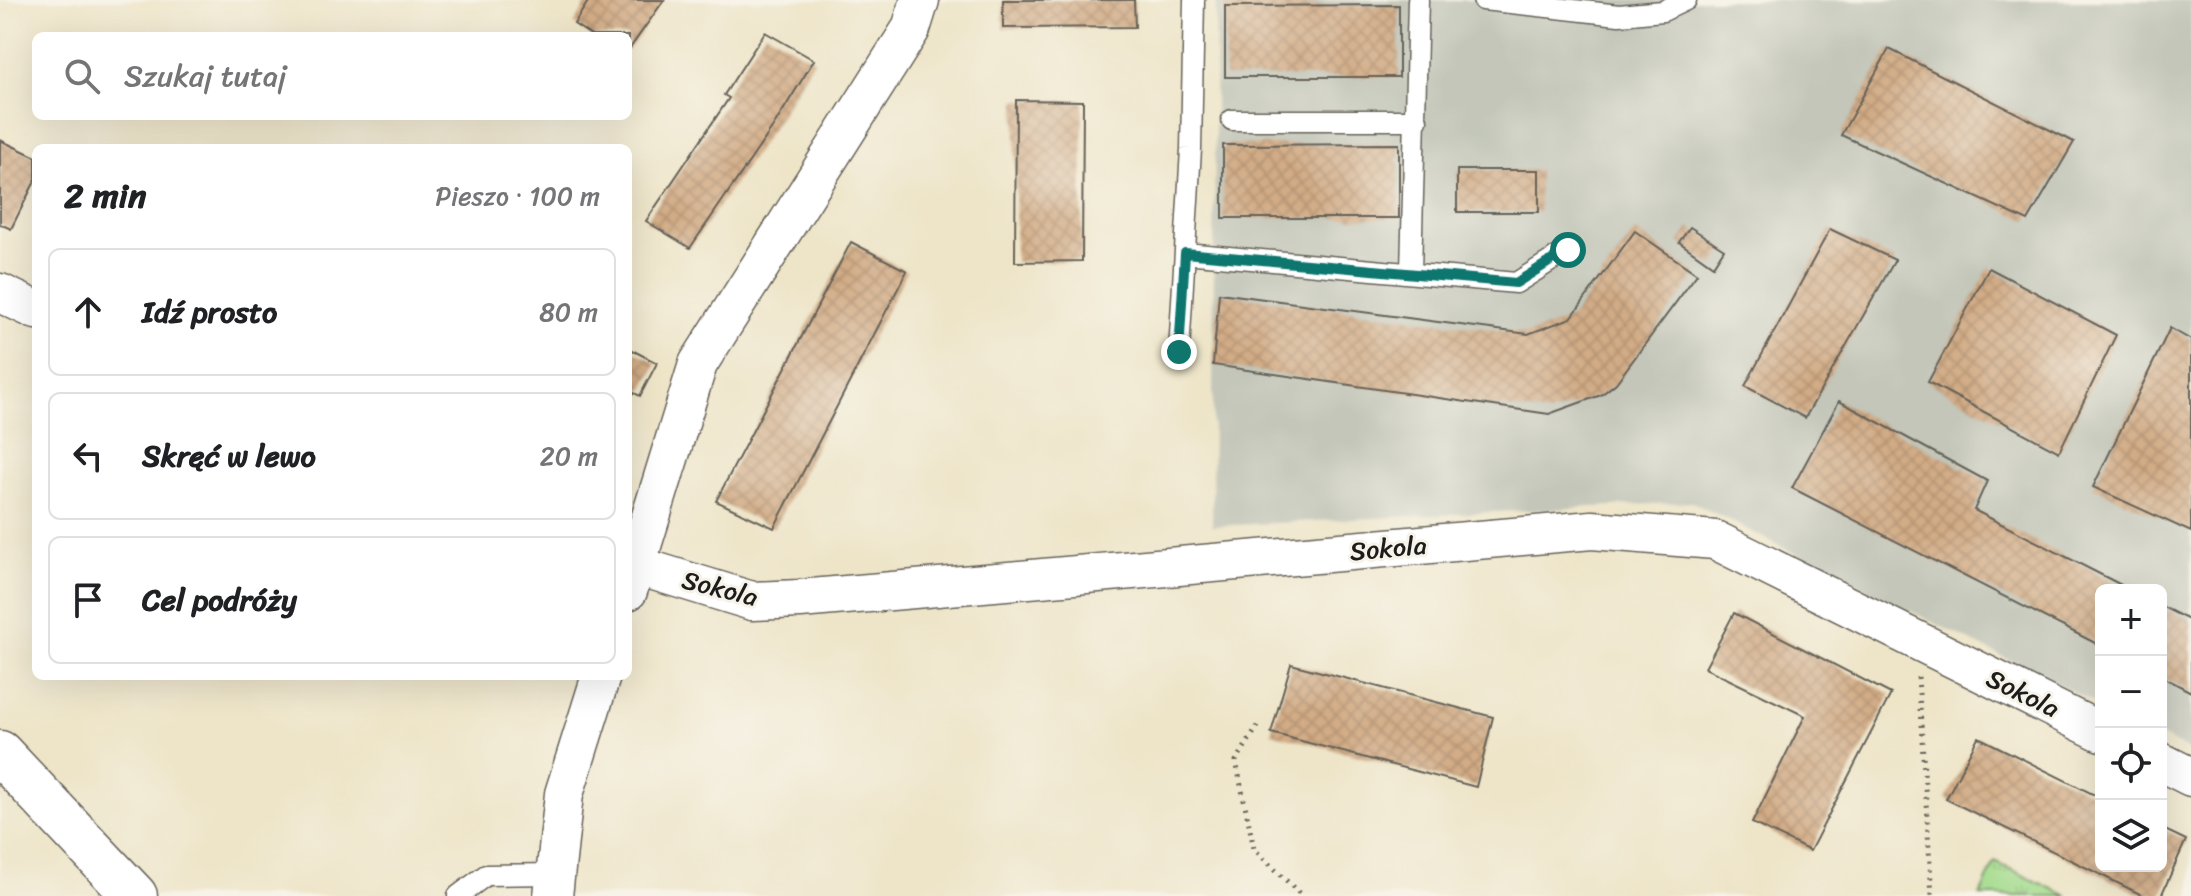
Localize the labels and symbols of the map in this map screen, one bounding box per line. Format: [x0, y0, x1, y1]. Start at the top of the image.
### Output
route start [1550, 232, 1586, 268]
route end [1161, 334, 1197, 370]
street label: Sokola [1348, 522, 1428, 574]
street label: Sokola [677, 556, 763, 620]
street label: Sokola [1978, 655, 2068, 731]

